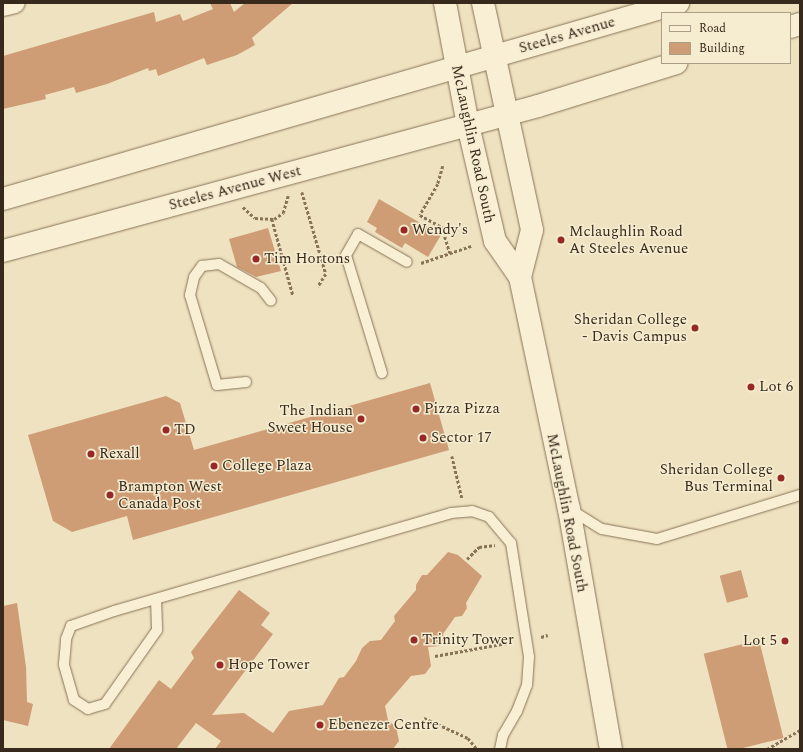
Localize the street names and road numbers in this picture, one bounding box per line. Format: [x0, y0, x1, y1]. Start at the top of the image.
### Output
street label: Steeles Avenue [517, 13, 617, 57]
street label: McLaughlin Road South [447, 63, 499, 225]
street label: Steeles Avenue West [167, 162, 303, 214]
street label: McLaughlin Road South [543, 432, 591, 594]

